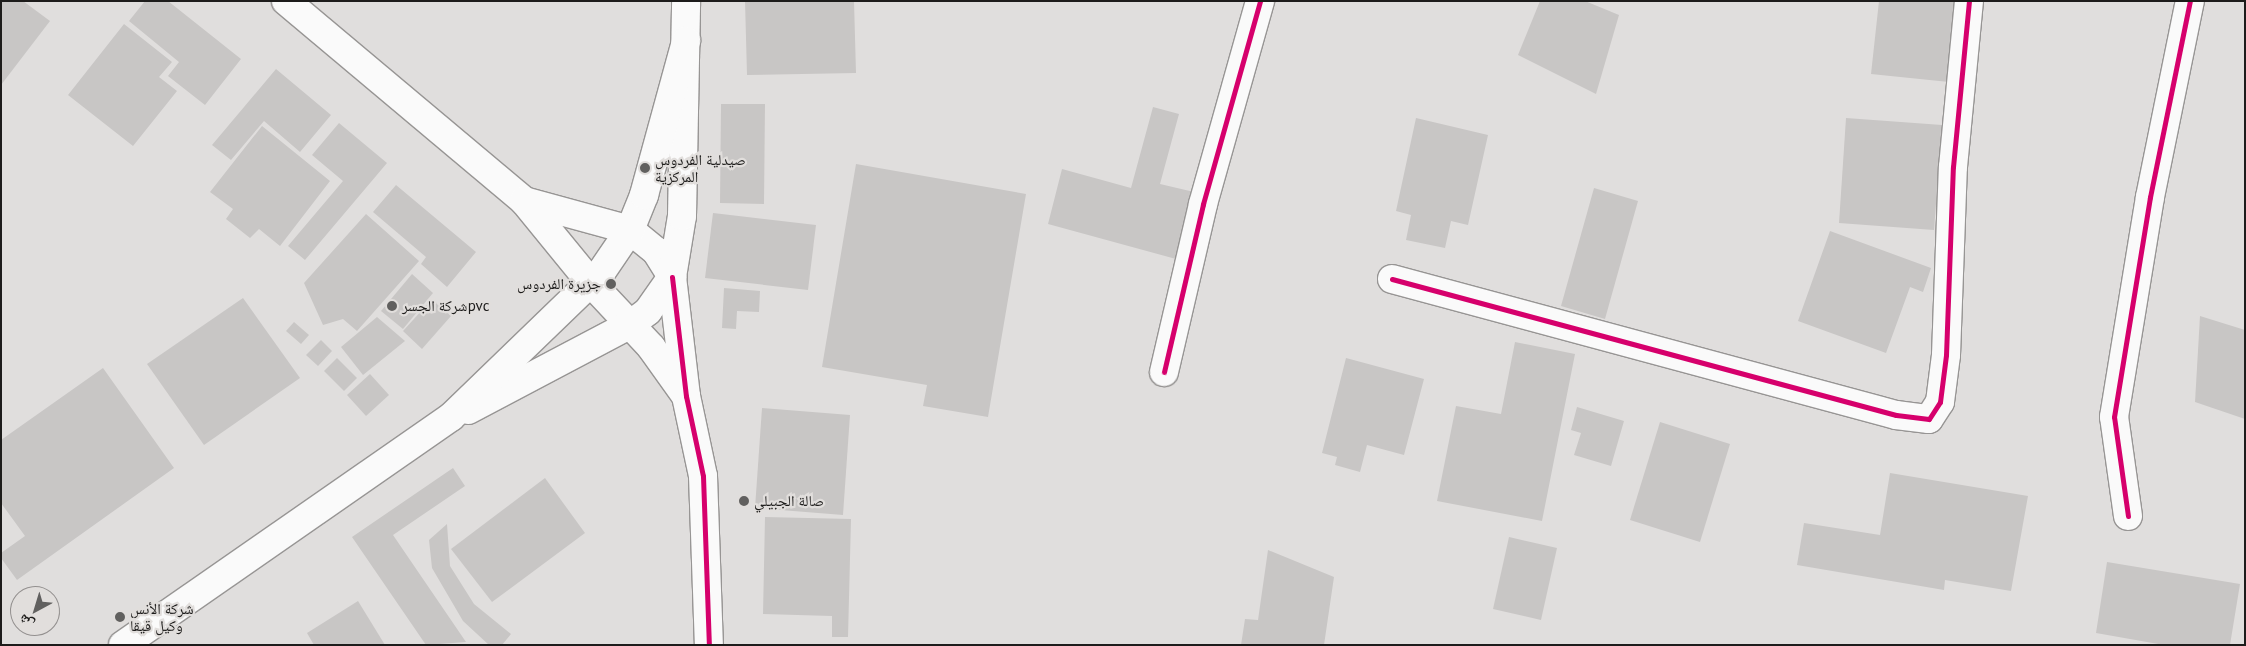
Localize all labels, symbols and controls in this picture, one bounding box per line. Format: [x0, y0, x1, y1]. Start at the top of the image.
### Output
place label: صيدلية الفردوس المركزية [655, 150, 746, 185]
marker: صيدلية الفردوس المركزية [639, 162, 651, 174]
place label: جزيرة الفردوس [517, 275, 601, 293]
marker: جزيرة الفردوس [605, 278, 617, 290]
place label: شركة الجسرpvc [402, 297, 489, 315]
marker: شركة الجسرpvc [386, 300, 398, 312]
place label: صالة الجبيلي [754, 492, 824, 510]
marker: صالة الجبيلي [738, 495, 750, 507]
north arrow [10, 586, 60, 636]
place label: شركة الأنس وكيل قيقا [130, 599, 194, 634]
text: ش [15, 610, 38, 634]
marker: شركة الأنس وكيل قيقا [114, 611, 126, 623]

